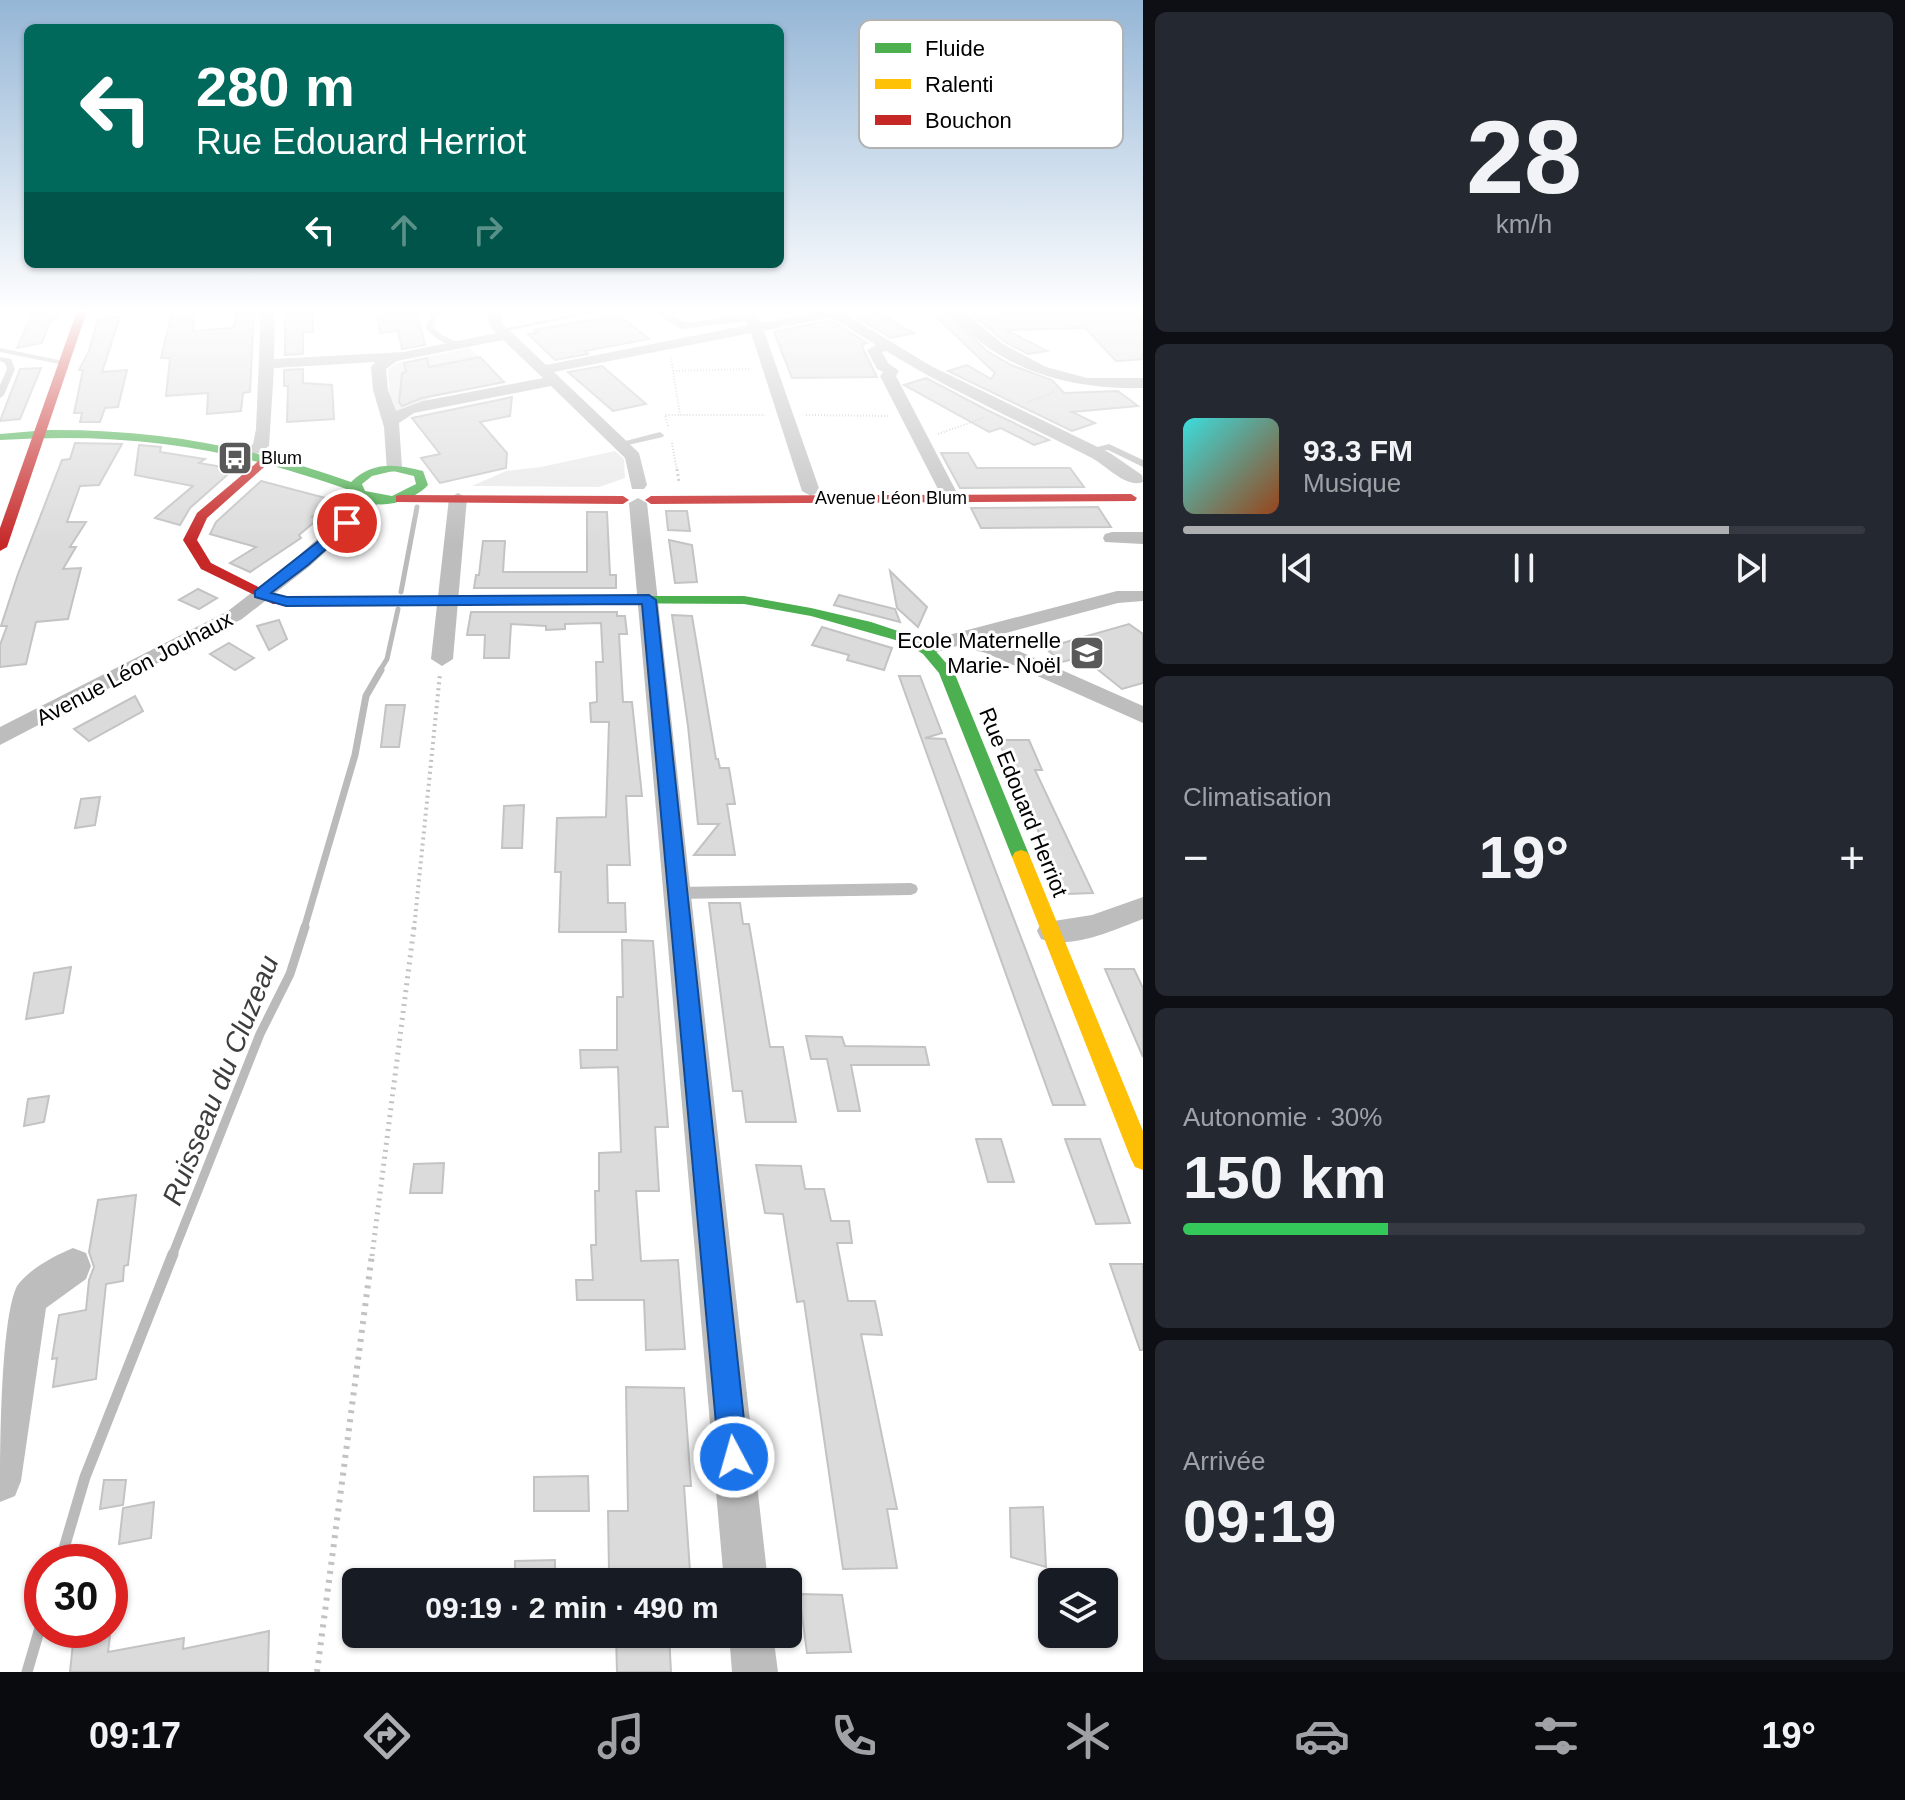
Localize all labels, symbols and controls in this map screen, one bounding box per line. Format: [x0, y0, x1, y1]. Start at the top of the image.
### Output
legend [859, 20, 1123, 148]
text: Fluide [925, 36, 985, 61]
text: 280 m [196, 55, 355, 118]
icon: left [64, 56, 168, 160]
text: Ralenti [925, 72, 993, 97]
text: 28 [1466, 99, 1582, 215]
text: Bouchon [925, 108, 1012, 133]
text: Rue Edouard Herriot [196, 121, 526, 162]
icon: left [298, 208, 342, 252]
icon: ahead [382, 208, 426, 252]
icon: right [466, 208, 510, 252]
text: km/h [1496, 209, 1552, 239]
text: 93.3 FM [1303, 434, 1413, 467]
bus stop icon: Blum [216, 439, 254, 477]
place label: Blum [261, 448, 302, 468]
text: Musique [1303, 468, 1401, 498]
street label: Avenue Léon Blum [815, 488, 967, 508]
pin [313, 489, 381, 557]
icon: arrive [325, 501, 369, 545]
icon: previous [1275, 546, 1319, 590]
icon: pause [1502, 546, 1546, 590]
icon: next [1729, 546, 1773, 590]
street label: Avenue Léon Jouhaux [32, 606, 237, 731]
place label: Ecole Maternelle Marie- Noël [897, 628, 1061, 678]
school or university icon: Ecole Maternelle Marie- Noël [1068, 634, 1106, 672]
street label: Rue Edouard Herriot [974, 704, 1073, 900]
text: Climatisation [1183, 782, 1332, 812]
text: 19° [1479, 824, 1569, 891]
text: − [1183, 833, 1209, 882]
text: + [1839, 833, 1865, 882]
water label: Ruisseau du Cluzeau [156, 951, 285, 1209]
text: Autonomie · 30% [1183, 1102, 1382, 1132]
text: 150 km [1183, 1144, 1387, 1211]
position arrow [692, 1415, 776, 1499]
text: Arrivée [1183, 1446, 1265, 1476]
text: 09:19 [1183, 1488, 1336, 1555]
speed limit sign: 30 [24, 1544, 128, 1648]
map controls [1038, 1568, 1118, 1648]
button: layers [1038, 1568, 1118, 1648]
text: 09:19 · 2 min · 490 m [425, 1591, 719, 1624]
icon: directions [359, 1708, 415, 1764]
icon: music [593, 1708, 649, 1764]
icon: phone [826, 1708, 882, 1764]
icon: climate [1060, 1708, 1116, 1764]
icon: car [1294, 1708, 1350, 1764]
icon: filters [1528, 1708, 1584, 1764]
text: 09:17 [89, 1715, 181, 1756]
text: 19° [1762, 1715, 1816, 1756]

